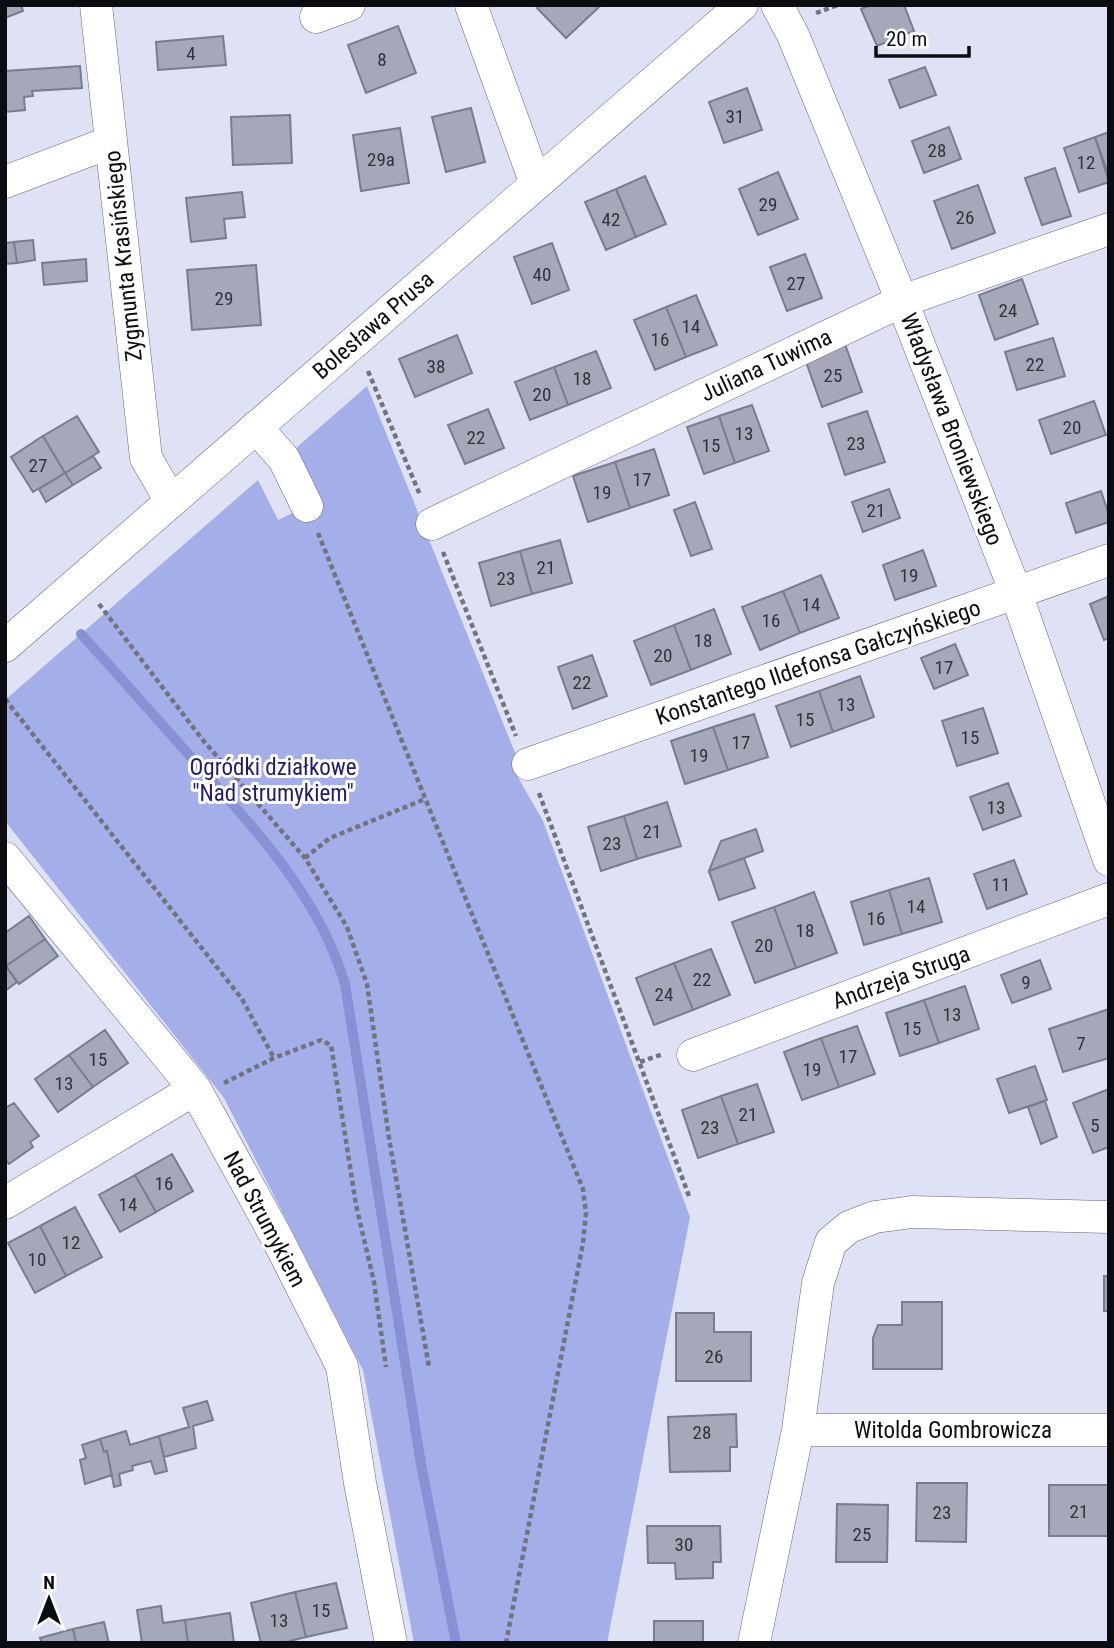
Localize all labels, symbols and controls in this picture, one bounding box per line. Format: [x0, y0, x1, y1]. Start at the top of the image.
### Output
scale bar [876, 14, 969, 58]
text: 20 m [886, 27, 927, 51]
house number: 4 [186, 42, 196, 65]
house number: 8 [377, 48, 387, 71]
house number: 31 [726, 105, 744, 128]
house number: 28 [928, 139, 946, 162]
house number: 29a [367, 148, 395, 171]
street label: Zygmunta Krasińskiego [99, 149, 148, 363]
house number: 12 [1077, 151, 1095, 174]
house number: 29 [759, 193, 777, 216]
house number: 26 [956, 206, 974, 229]
house number: 42 [602, 208, 620, 231]
house number: 40 [533, 263, 551, 286]
street label: Bolesława Prusa [307, 266, 439, 385]
house number: 27 [787, 272, 805, 295]
house number: 29 [215, 287, 233, 310]
house number: 24 [999, 299, 1017, 322]
street label: Władysława Broniewskiego [895, 309, 1008, 549]
house number: 14 [682, 315, 700, 338]
street label: Juliana Tuwima [696, 323, 836, 408]
house number: 16 [651, 328, 669, 351]
house number: 22 [1026, 353, 1044, 376]
house number: 38 [427, 355, 445, 378]
house number: 25 [824, 364, 842, 387]
house number: 18 [573, 367, 591, 390]
house number: 20 [533, 383, 551, 406]
house number: 20 [1063, 416, 1081, 439]
house number: 13 [735, 422, 753, 445]
house number: 22 [467, 426, 485, 449]
house number: 23 [847, 432, 865, 455]
house number: 15 [702, 434, 720, 457]
house number: 27 [29, 454, 47, 477]
house number: 17 [633, 468, 651, 491]
house number: 19 [593, 481, 611, 504]
house number: 21 [867, 499, 885, 522]
house number: 21 [537, 556, 555, 579]
house number: 19 [900, 564, 918, 587]
house number: 23 [497, 567, 515, 590]
house number: 14 [802, 593, 820, 616]
street label: Konstantego Ildefonsa Gałczyńskiego [652, 594, 984, 731]
house number: 16 [762, 609, 780, 632]
house number: 18 [694, 629, 712, 652]
house number: 20 [654, 644, 672, 667]
house number: 17 [935, 656, 953, 679]
house number: 22 [573, 671, 591, 694]
house number: 13 [837, 693, 855, 716]
house number: 15 [796, 708, 814, 731]
house number: 15 [961, 726, 979, 749]
house number: 17 [732, 731, 750, 754]
house number: 19 [690, 744, 708, 767]
park label: Ogródki działkowe "Nad strumykiem" [189, 754, 357, 807]
house number: 13 [987, 796, 1005, 819]
house number: 21 [643, 820, 661, 843]
house number: 23 [603, 832, 621, 855]
house number: 11 [992, 873, 1010, 896]
house number: 14 [907, 895, 925, 918]
house number: 16 [867, 907, 885, 930]
house number: 18 [796, 919, 814, 942]
house number: 20 [755, 934, 773, 957]
street label: Andrzeja Struga [829, 940, 974, 1015]
house number: 22 [693, 968, 711, 991]
house number: 9 [1021, 971, 1031, 994]
house number: 24 [655, 983, 673, 1006]
house number: 13 [943, 1003, 961, 1026]
house number: 15 [903, 1017, 921, 1040]
house number: 7 [1076, 1032, 1086, 1055]
house number: 17 [839, 1045, 857, 1068]
house number: 15 [89, 1048, 107, 1071]
house number: 19 [803, 1058, 821, 1081]
house number: 13 [55, 1072, 73, 1095]
house number: 21 [739, 1103, 757, 1126]
house number: 5 [1090, 1114, 1100, 1137]
house number: 23 [701, 1116, 719, 1139]
street label: Nad Strumykiem [218, 1147, 312, 1292]
house number: 16 [155, 1172, 173, 1195]
house number: 14 [119, 1193, 137, 1216]
house number: 12 [62, 1231, 80, 1254]
house number: 10 [28, 1248, 46, 1271]
house number: 26 [705, 1345, 723, 1368]
street label: Witolda Gombrowicza [854, 1417, 1052, 1444]
house number: 28 [693, 1421, 711, 1444]
house number: 21 [1070, 1500, 1088, 1523]
house number: 23 [933, 1501, 951, 1524]
house number: 25 [853, 1523, 871, 1546]
house number: 30 [675, 1533, 693, 1556]
north arrow [14, 1564, 84, 1634]
text: N [43, 1571, 55, 1594]
house number: 15 [312, 1599, 330, 1622]
house number: 13 [270, 1609, 288, 1632]

